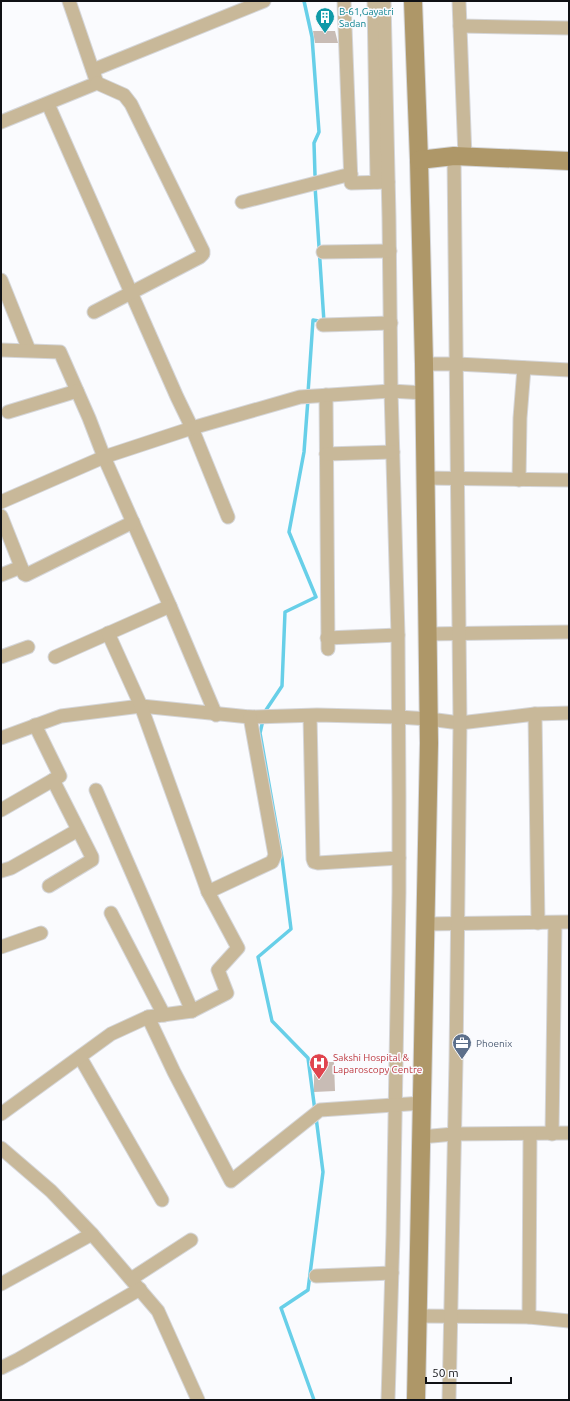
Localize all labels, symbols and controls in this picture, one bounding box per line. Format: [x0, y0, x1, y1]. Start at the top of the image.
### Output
building icon: B-61,Gayatri Sadan [314, 6, 336, 34]
place label: B-61,Gayatri Sadan [339, 6, 394, 29]
office icon: Phoenix [451, 1032, 473, 1060]
place label: Phoenix [476, 1038, 512, 1049]
hospital icon: Sakshi Hospital & Laparoscopy Centre [308, 1052, 330, 1080]
place label: Sakshi Hospital & Laparoscopy Centre [333, 1052, 422, 1075]
scale bar [426, 1359, 511, 1385]
text: 50 m [432, 1366, 459, 1379]

